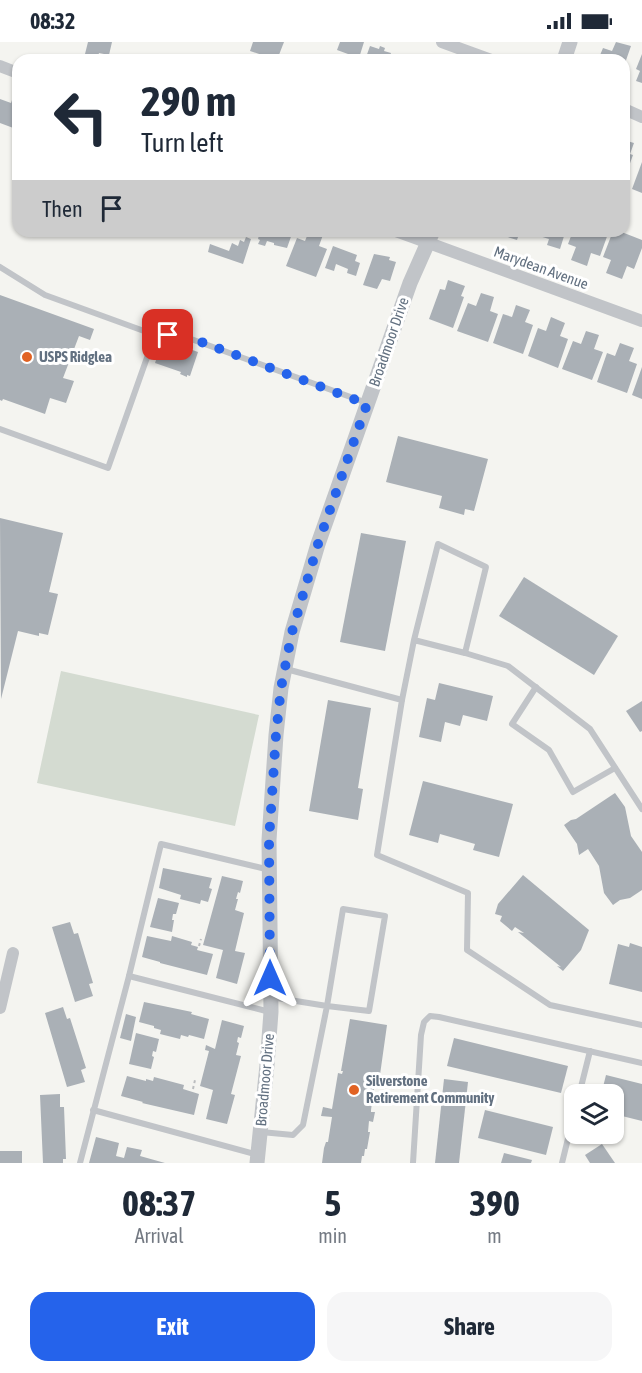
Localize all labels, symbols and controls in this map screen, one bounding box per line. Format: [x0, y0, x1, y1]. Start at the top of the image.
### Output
text: 08:32 [30, 8, 75, 34]
text: 290 m [141, 77, 236, 125]
icon: left [42, 78, 120, 156]
text: Turn left [141, 127, 224, 158]
icon: arrive [95, 192, 128, 225]
text: Then [42, 196, 83, 222]
street label: Marydean Avenue [492, 243, 591, 293]
street label: Broadmoor Drive [365, 295, 412, 389]
pin [142, 309, 193, 360]
icon: arrive [151, 318, 184, 351]
place label: USPS Ridglea [39, 348, 112, 365]
marker: USPS Ridglea [20, 350, 34, 364]
position arrow [238, 946, 302, 1010]
street label: Broadmoor Drive [252, 1033, 277, 1127]
place label: Silverstone Retirement Community [366, 1072, 495, 1106]
marker: Silverstone Retirement Community [347, 1083, 361, 1097]
map controls [564, 1084, 624, 1144]
button: layers [564, 1084, 624, 1144]
text: 08:37 [122, 1182, 196, 1224]
text: 5 [324, 1182, 341, 1224]
text: 390 [469, 1182, 520, 1224]
text: Arrival [135, 1224, 184, 1247]
text: min [318, 1224, 347, 1247]
text: m [487, 1224, 502, 1247]
button: Exit [30, 1292, 315, 1361]
button: Share [327, 1292, 612, 1361]

